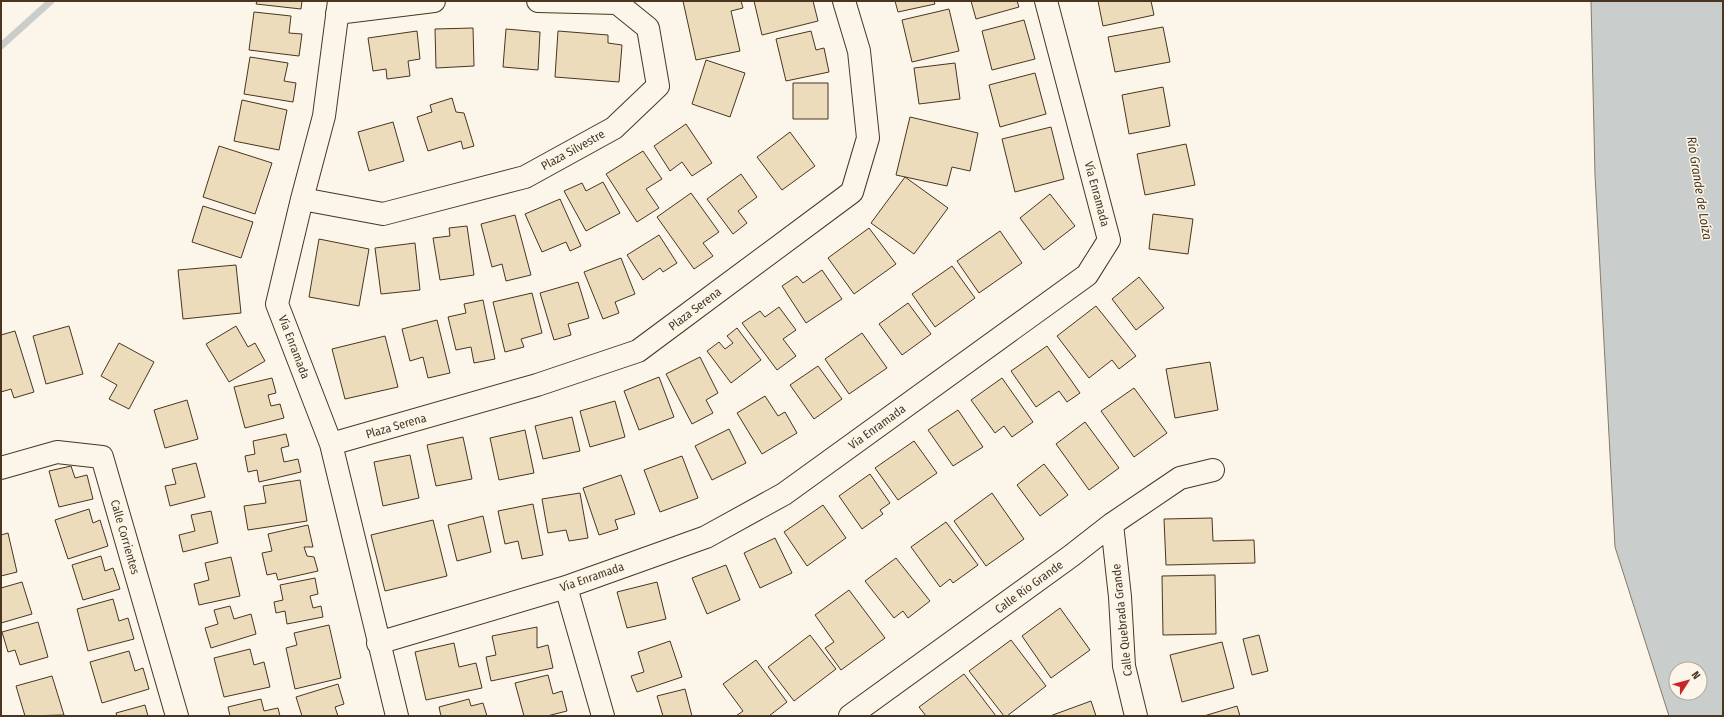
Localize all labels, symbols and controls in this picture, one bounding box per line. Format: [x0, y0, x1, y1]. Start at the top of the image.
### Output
street label: Plaza Silvestre [539, 127, 607, 173]
water label: Río Grande de Loíza [1684, 135, 1715, 241]
street label: Vía Enramada [1082, 160, 1112, 228]
street label: Plaza Serena [666, 285, 724, 333]
street label: Vía Enramada [275, 313, 313, 381]
street label: Vía Enramada [846, 402, 908, 452]
street label: Plaza Serena [364, 411, 428, 441]
street label: Calle Corrientes [108, 498, 142, 576]
street label: Calle Río Grande [992, 558, 1066, 616]
street label: Vía Enramada [558, 559, 626, 595]
street label: Calle Quebrada Grande [1109, 563, 1135, 677]
north arrow [1668, 661, 1708, 701]
text: N [1688, 669, 1703, 682]

